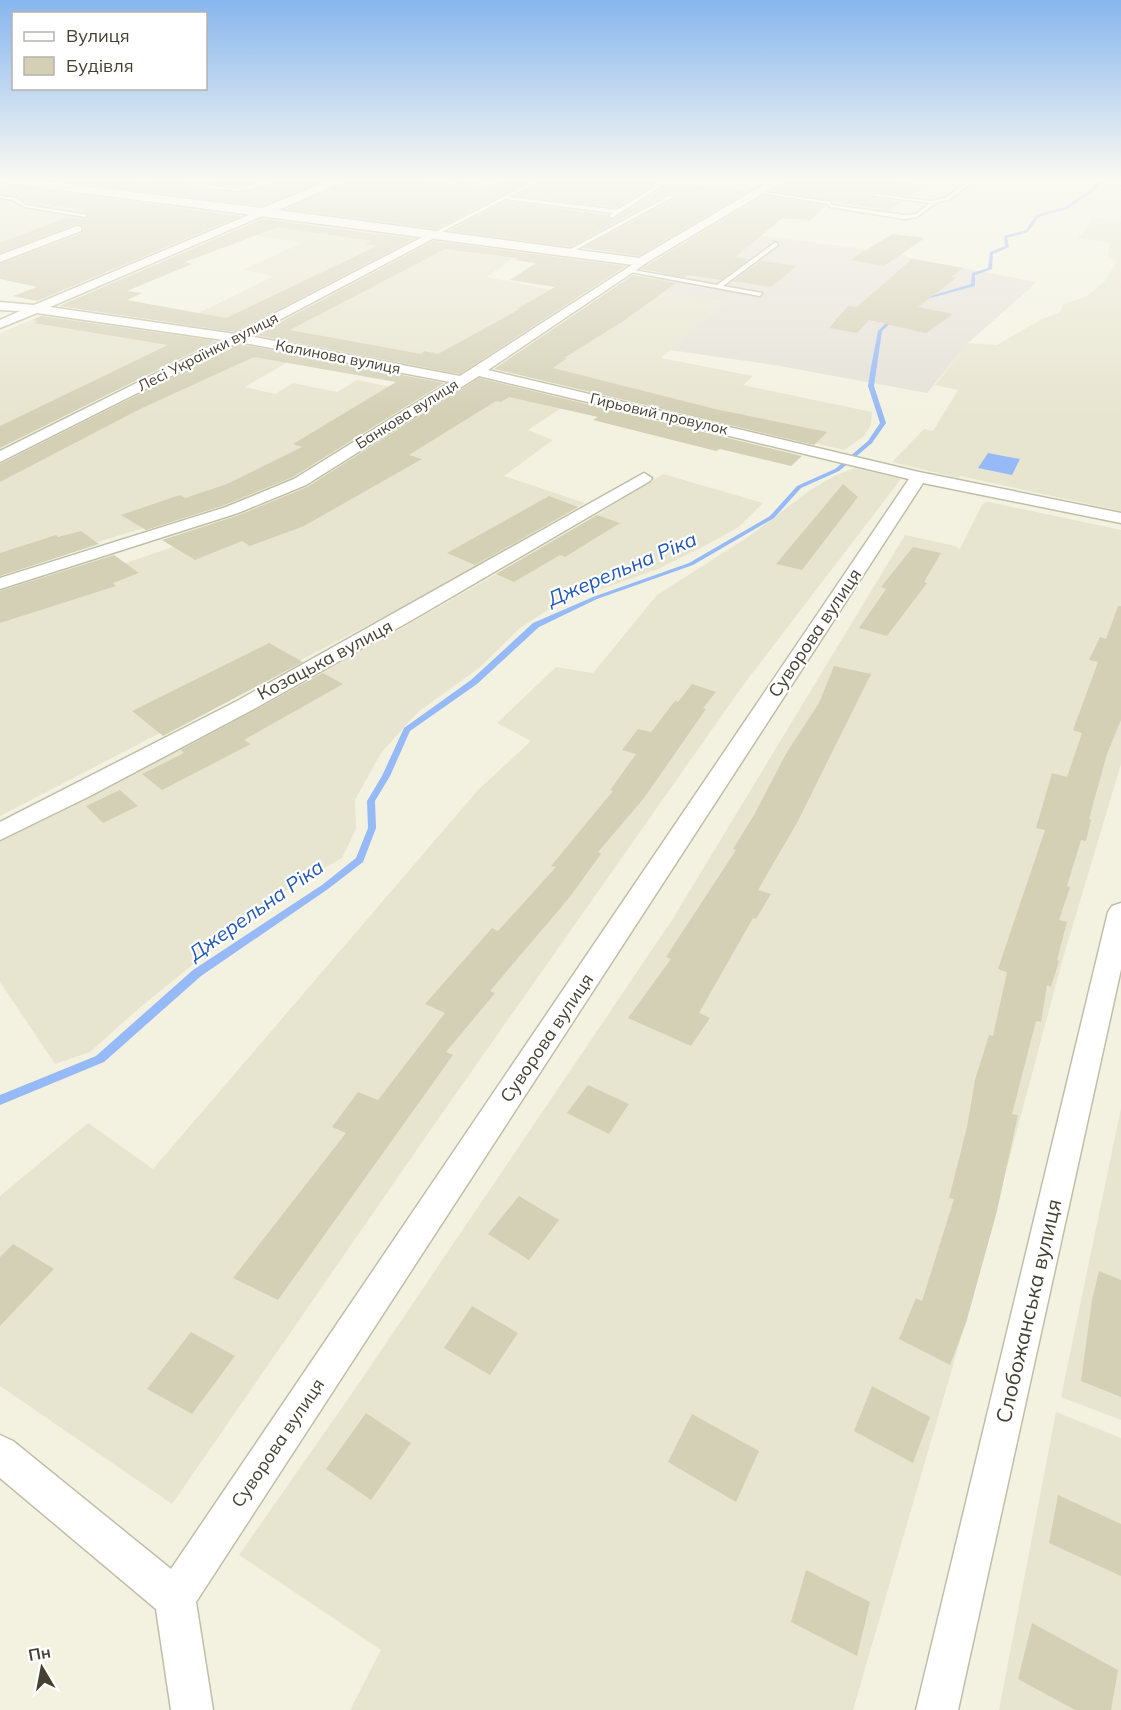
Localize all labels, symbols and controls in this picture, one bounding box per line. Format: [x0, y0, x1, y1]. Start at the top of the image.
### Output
legend [12, 12, 207, 90]
text: Вулиця [66, 24, 130, 47]
text: Будівля [66, 54, 134, 77]
street label: Лесі Українки вулиця [134, 308, 281, 395]
street label: Калинова вулиця [274, 335, 402, 378]
street label: Банкова вулиця [352, 374, 462, 453]
street label: Гирьовий провулок [588, 388, 731, 439]
water label: Джерельна Ріка [543, 526, 700, 612]
street label: Суворова вулиця [763, 564, 866, 702]
street label: Козацька вулиця [253, 614, 396, 705]
water label: Джерельна Ріка [182, 854, 328, 966]
street label: Суворова вулиця [495, 969, 598, 1107]
street label: Слобожанська вулиця [990, 1196, 1066, 1425]
street label: Суворова вулиця [226, 1374, 329, 1512]
north arrow [12, 1638, 72, 1698]
text: Пн [27, 1641, 52, 1665]

